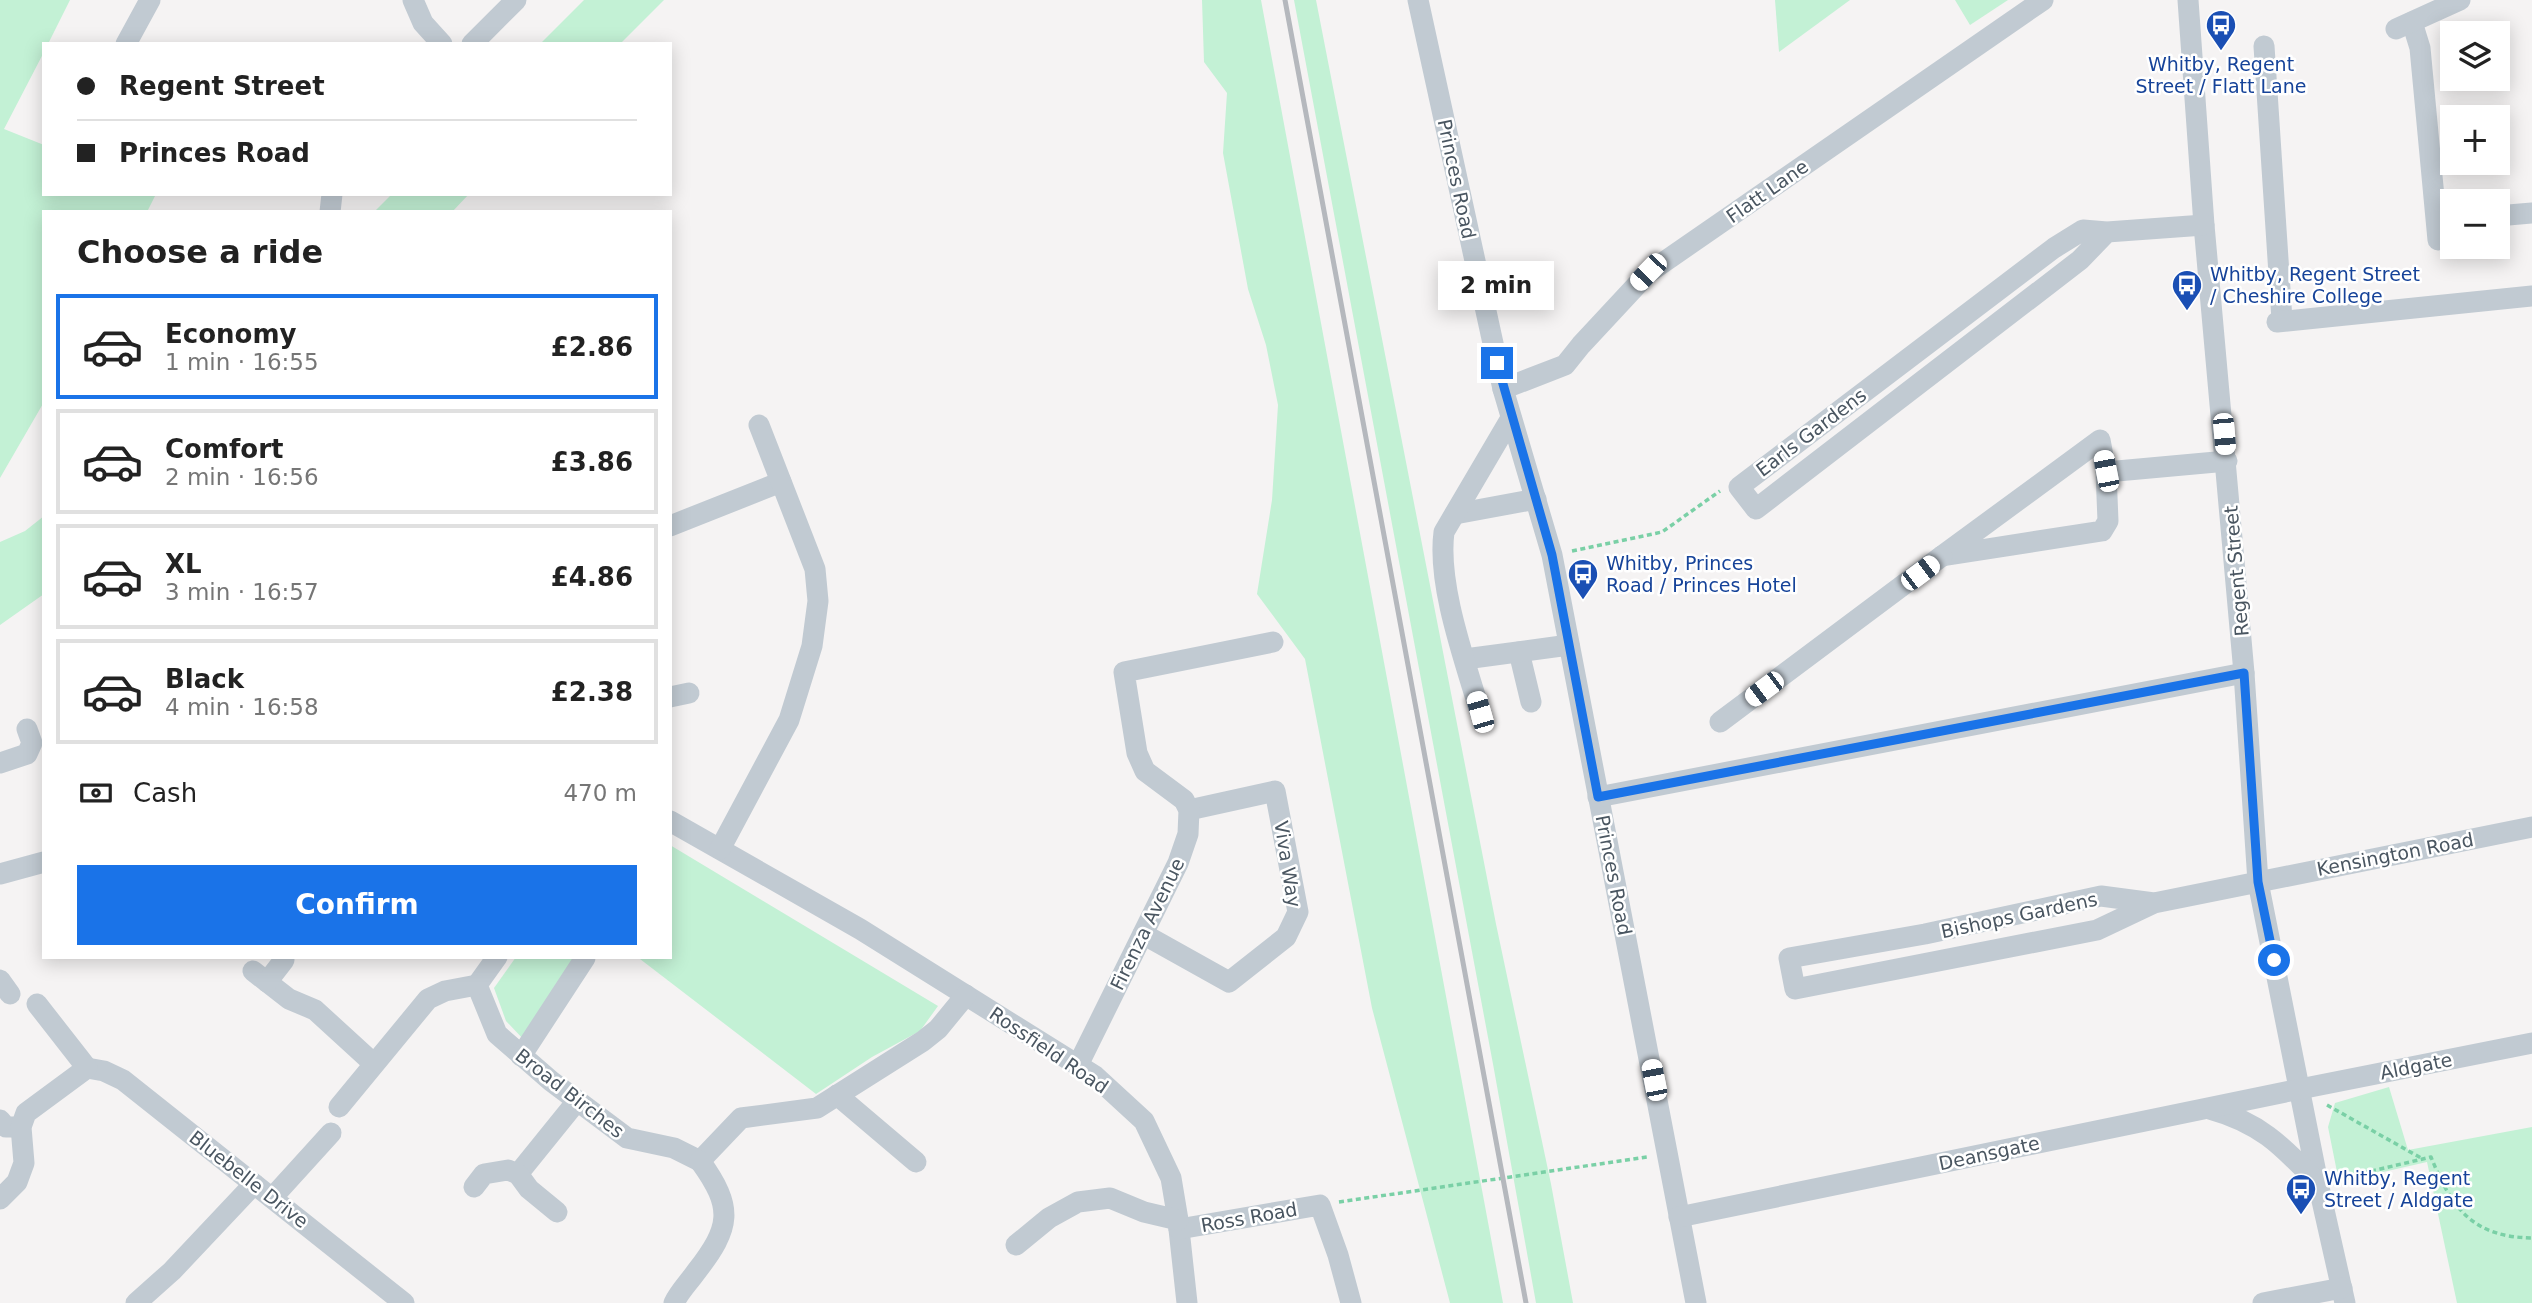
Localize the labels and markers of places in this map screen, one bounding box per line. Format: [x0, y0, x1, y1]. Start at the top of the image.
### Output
bus stop icon: Whitby, Regent Street / Flatt Lane [2204, 8, 2238, 52]
place label: Whitby, Regent Street / Flatt Lane [2136, 53, 2306, 97]
place label: Whitby, Regent Street / Cheshire College [2210, 263, 2420, 307]
bus stop icon: Whitby, Regent Street / Cheshire College [2170, 268, 2204, 312]
place label: Whitby, Princes Road / Princes Hotel [1606, 552, 1797, 596]
bus stop icon: Whitby, Princes Road / Princes Hotel [1566, 557, 1600, 601]
place label: Whitby, Regent Street / Aldgate [2324, 1167, 2473, 1211]
bus stop icon: Whitby, Regent Street / Aldgate [2284, 1172, 2318, 1216]

